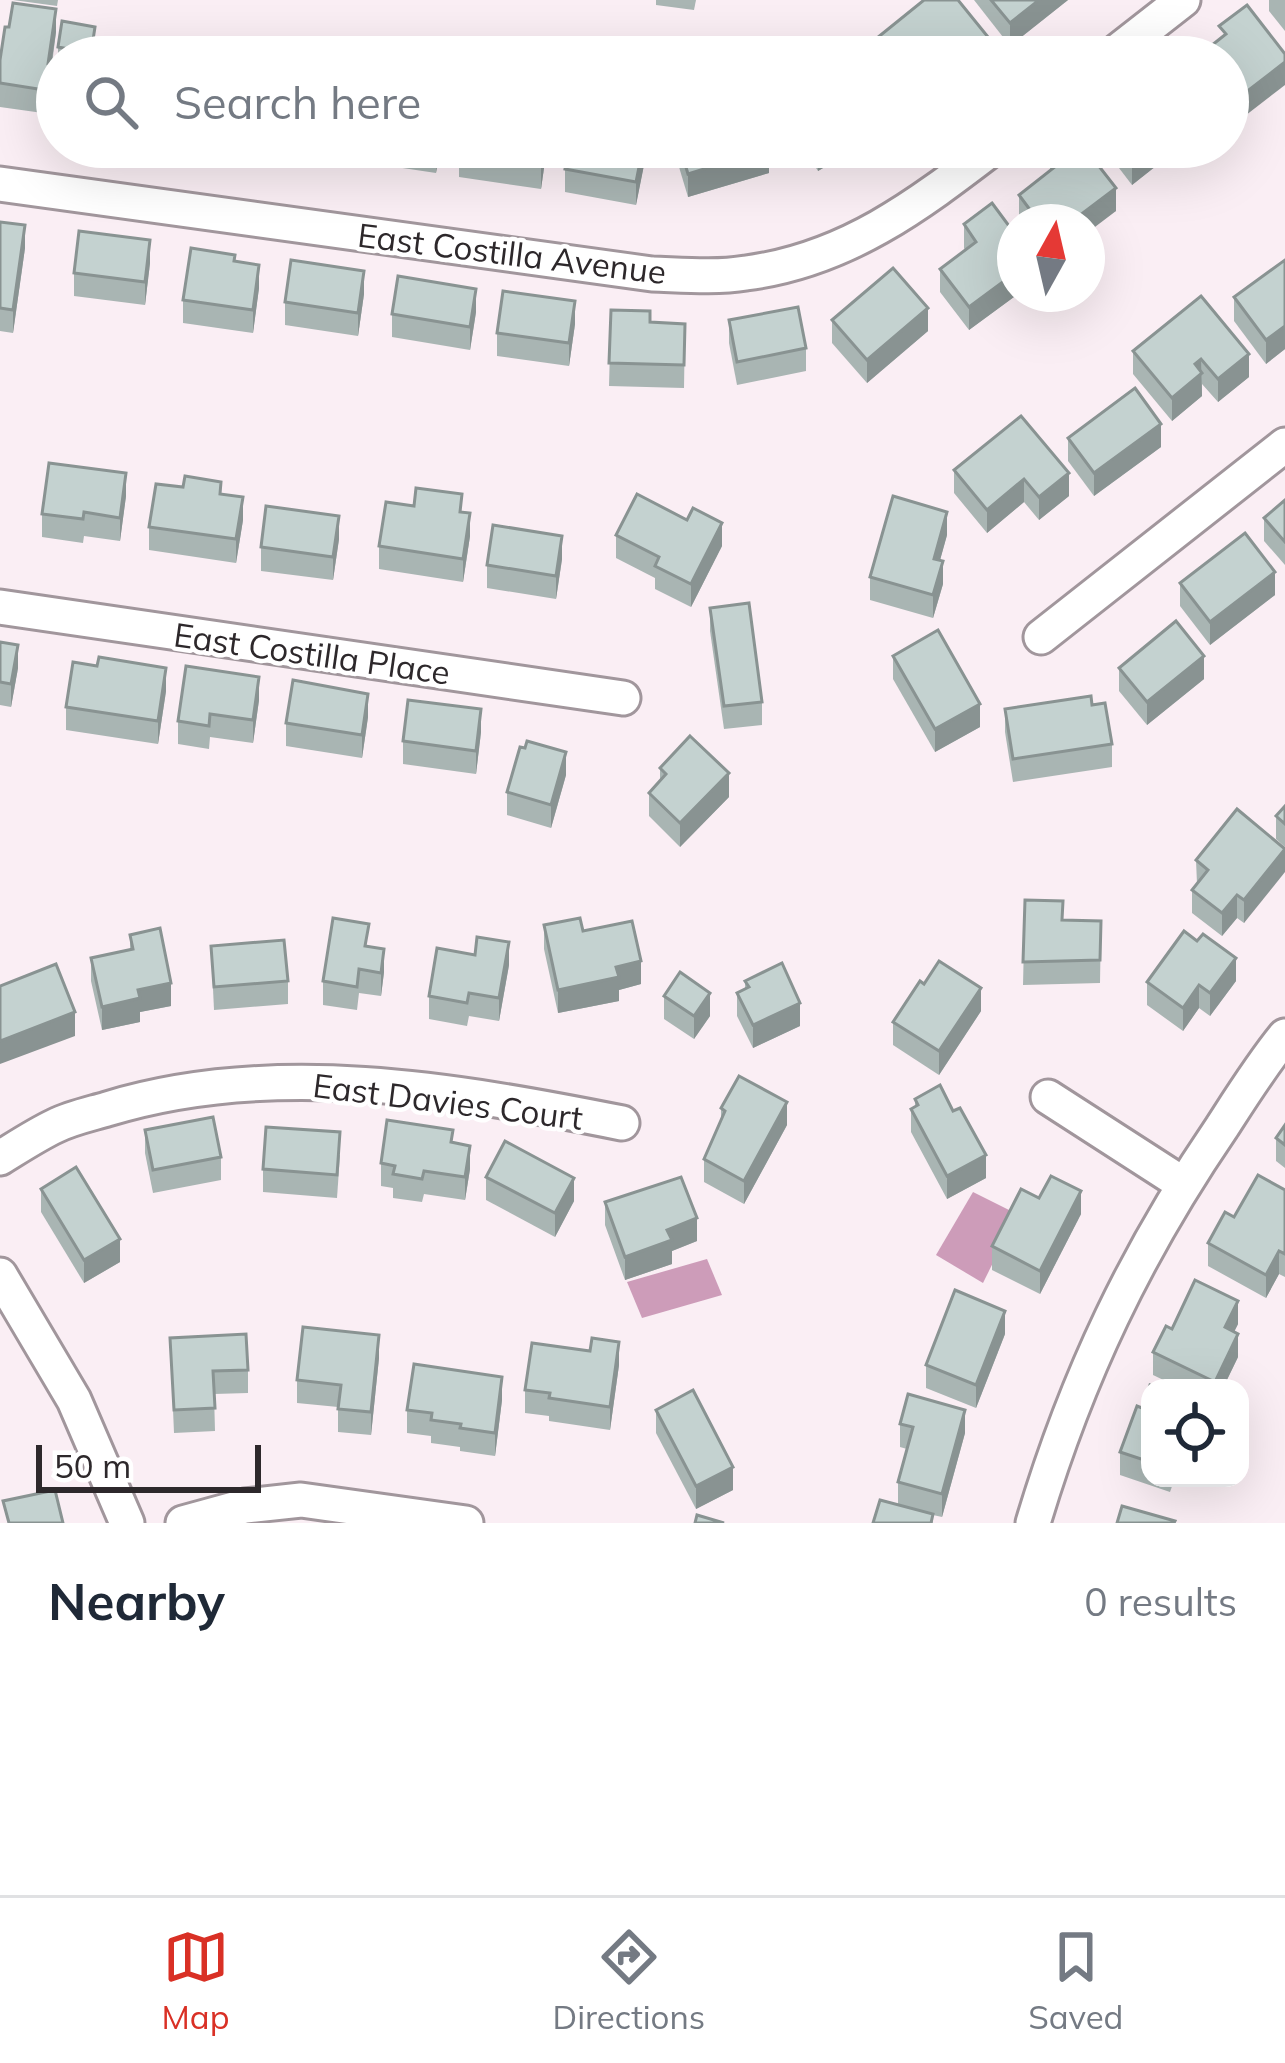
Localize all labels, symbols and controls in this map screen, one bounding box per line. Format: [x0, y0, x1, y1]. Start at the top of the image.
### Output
search box [36, 36, 1249, 168]
icon: search [78, 69, 144, 135]
text: Search here [174, 74, 421, 130]
north arrow [997, 204, 1105, 312]
street label: East Costilla Avenue [356, 214, 668, 292]
street label: East Costilla Place [171, 613, 453, 693]
street label: East Davies Court [311, 1064, 585, 1138]
map controls [1141, 1379, 1249, 1487]
button: locate [1141, 1379, 1249, 1487]
scale bar [36, 1439, 261, 1492]
text: 50 m [54, 1445, 131, 1486]
text: Nearby [48, 1569, 225, 1633]
text: 0 results [1084, 1577, 1237, 1626]
tab: Map [162, 1924, 229, 2037]
tab: Directions [553, 1924, 705, 2037]
tab: Saved [1028, 1924, 1123, 2037]

